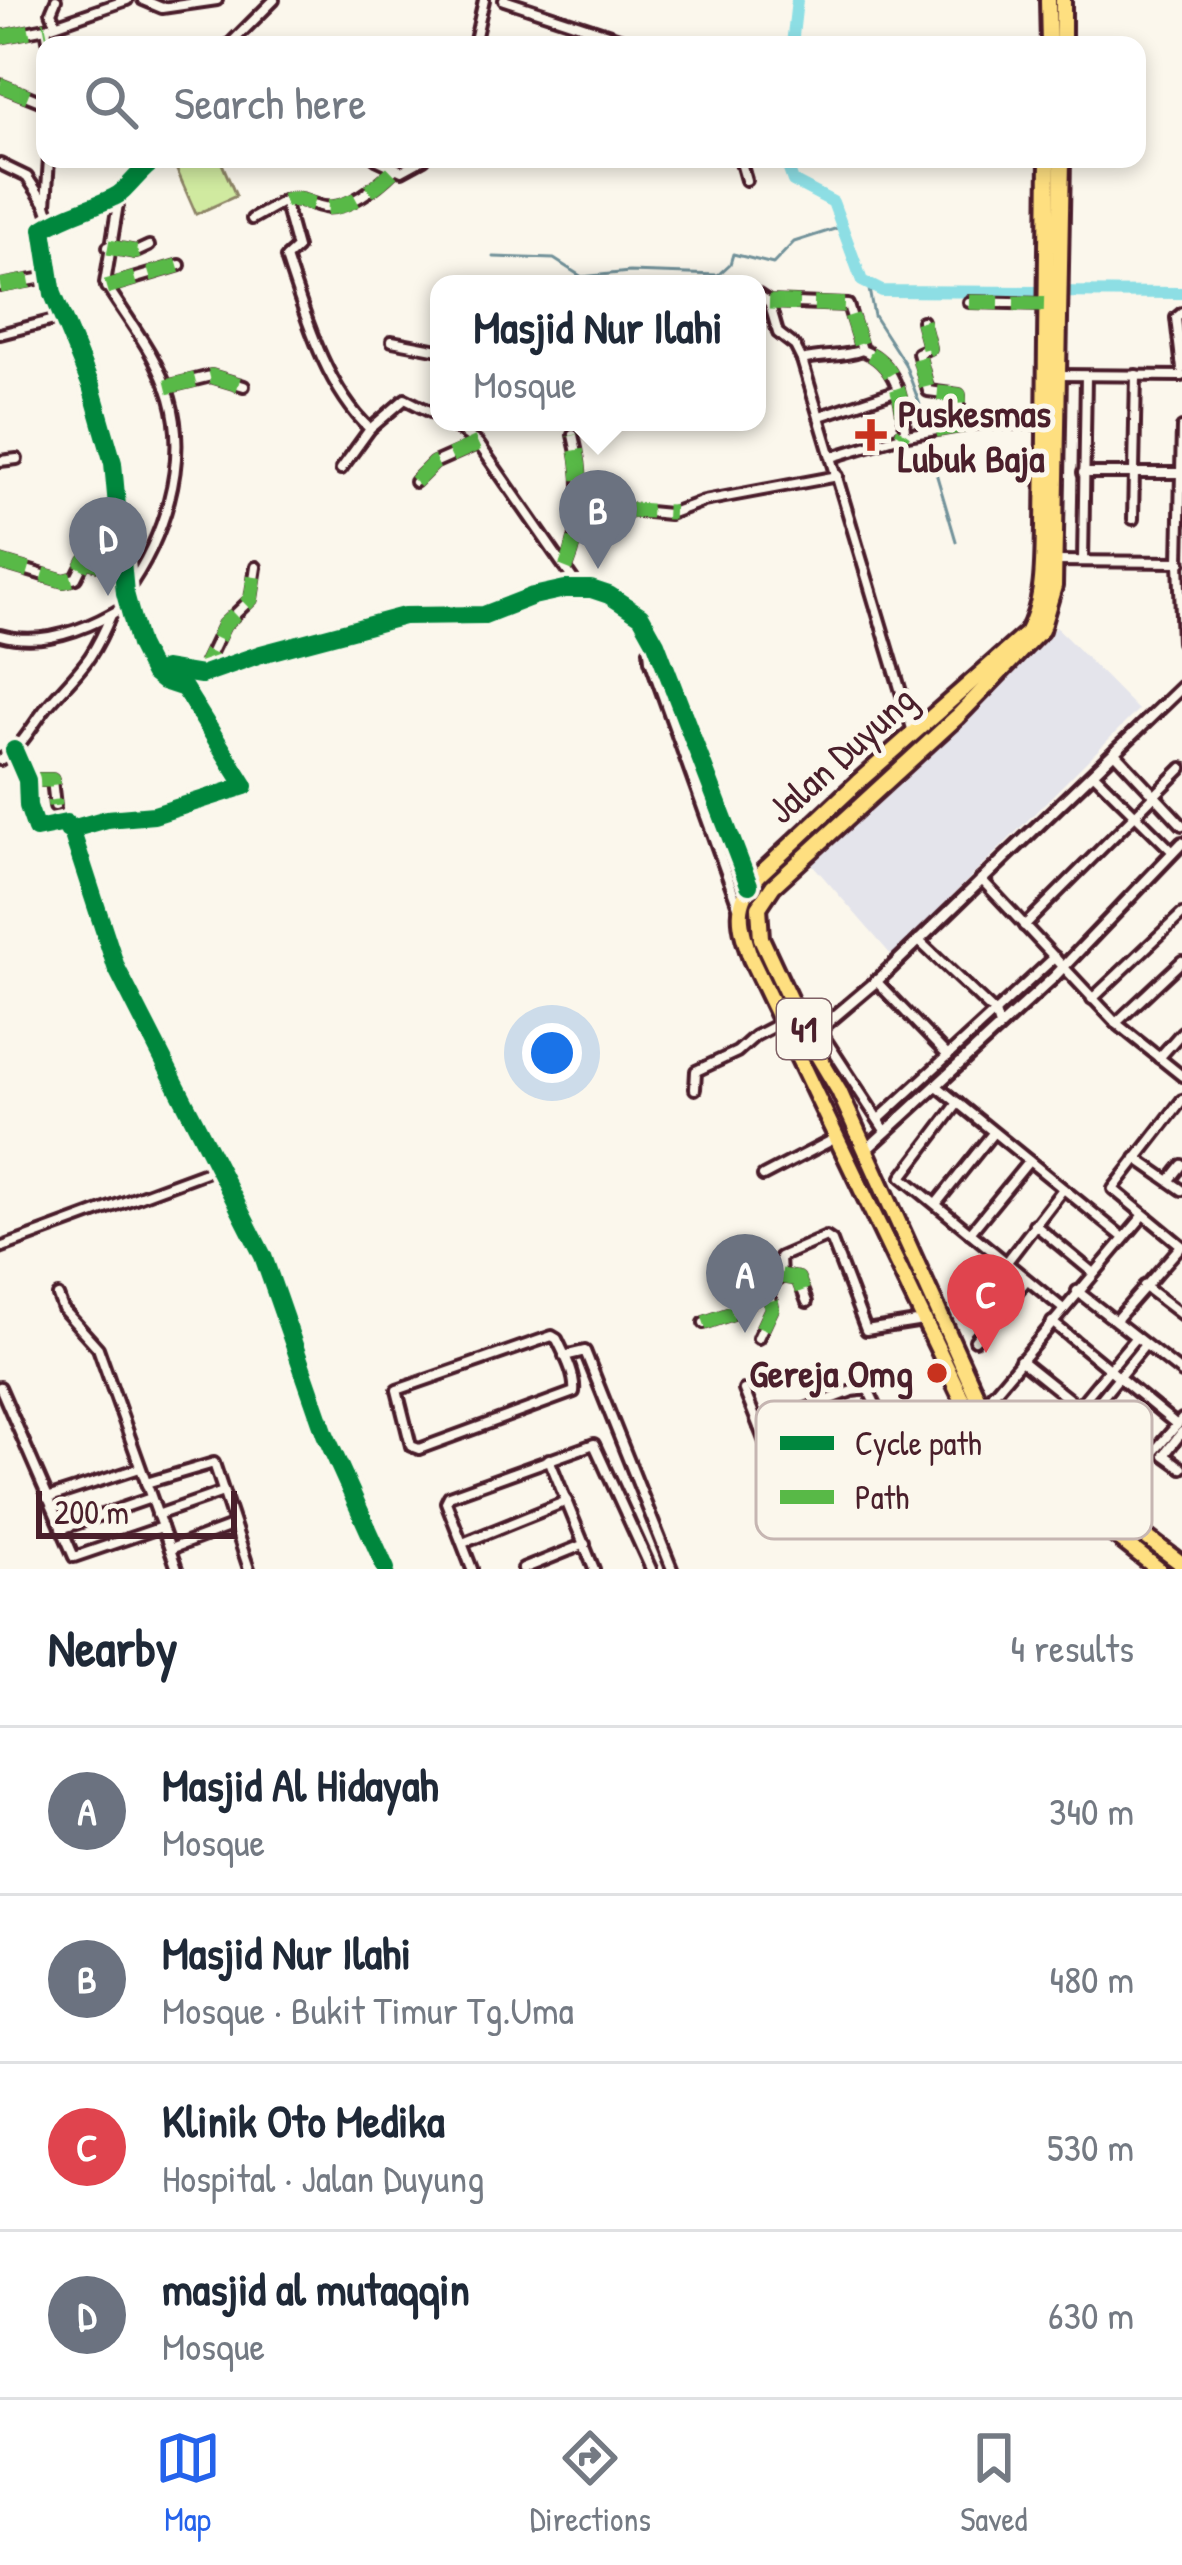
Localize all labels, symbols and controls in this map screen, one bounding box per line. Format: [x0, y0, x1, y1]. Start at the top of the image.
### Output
search box [36, 36, 1146, 168]
icon: search [78, 69, 144, 135]
text: Search here [174, 72, 366, 133]
popup [430, 275, 766, 431]
text: Masjid Nur Ilahi [473, 296, 723, 357]
text: Mosque [473, 357, 577, 410]
place label: Puskesmas Lubuk Baja [898, 386, 1051, 484]
marker: Puskesmas Lubuk Baja [855, 419, 887, 451]
pin: B [559, 470, 637, 569]
pin: D [69, 497, 147, 596]
street label: Jalan Duyung [755, 673, 926, 835]
road number: 41 [777, 999, 831, 1059]
your location [522, 1023, 582, 1083]
pin: A [706, 1234, 784, 1333]
pin: C [947, 1254, 1025, 1353]
place label: Gereja Omg [749, 1346, 913, 1400]
marker: Gereja Omg [924, 1360, 950, 1386]
legend [756, 1401, 1152, 1539]
text: Cycle path [855, 1421, 982, 1466]
text: Path [855, 1475, 909, 1519]
scale bar [36, 1485, 237, 1538]
text: 200 m [54, 1490, 129, 1534]
text: Nearby [48, 1613, 178, 1682]
text: 4 results [1010, 1621, 1134, 1674]
text: Masjid Al Hidayah [162, 1754, 438, 1815]
text: A [77, 1784, 97, 1837]
text: 340 m [1049, 1784, 1134, 1837]
text: Mosque [162, 1815, 265, 1868]
text: Masjid Nur Ilahi [162, 1922, 411, 1983]
text: B [77, 1952, 97, 2005]
text: 480 m [1050, 1952, 1134, 2005]
text: Mosque · Bukit Timur Tg.Uma [162, 1983, 574, 2036]
text: Klinik Oto Medika [162, 2090, 445, 2151]
text: C [76, 2120, 98, 2173]
text: 530 m [1047, 2120, 1134, 2173]
text: Hospital · Jalan Duyung [162, 2151, 484, 2204]
text: masjid al mutaqqin [162, 2258, 470, 2319]
text: D [78, 2288, 96, 2341]
text: 630 m [1048, 2288, 1134, 2341]
text: Mosque [162, 2319, 265, 2372]
tab: Map [155, 2425, 221, 2541]
tab: Directions [530, 2425, 651, 2541]
tab: Saved [960, 2425, 1027, 2541]

